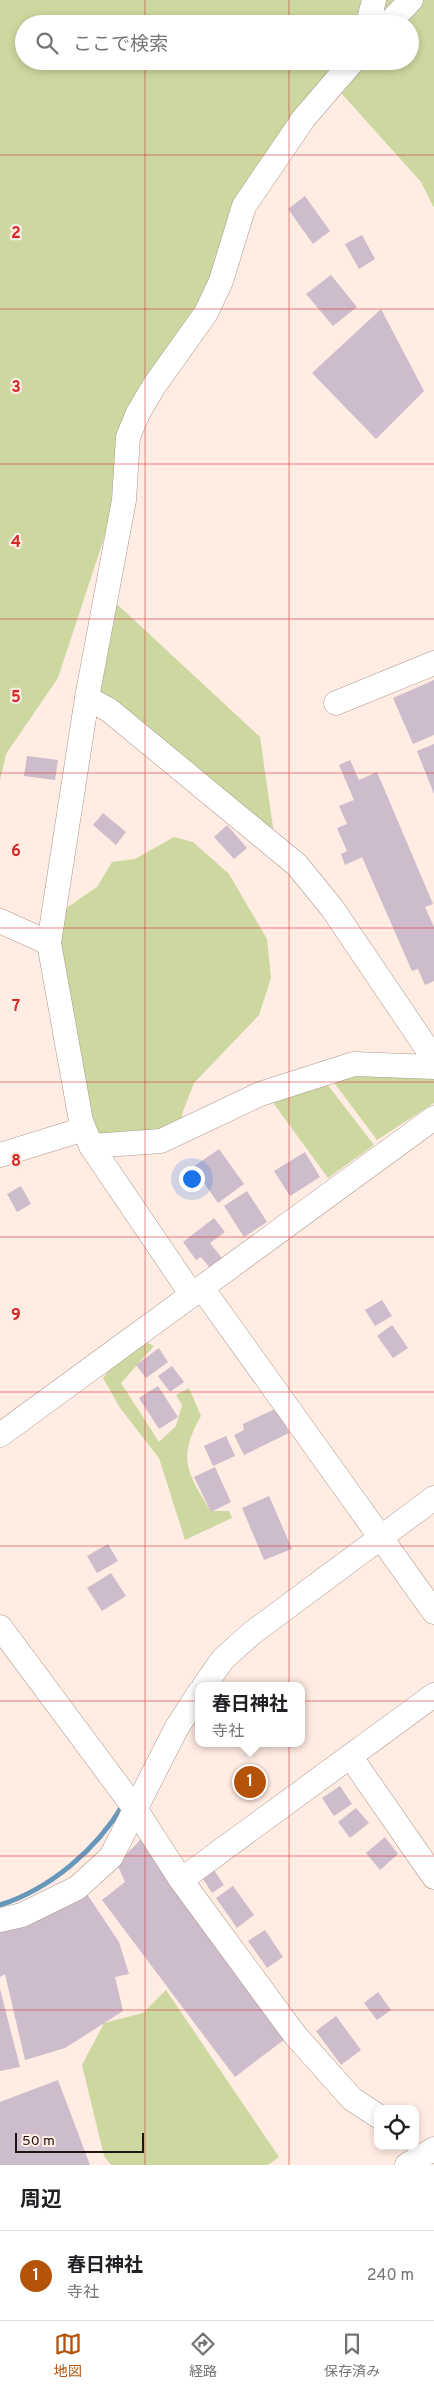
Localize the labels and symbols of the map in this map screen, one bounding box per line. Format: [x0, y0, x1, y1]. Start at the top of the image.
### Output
text: 2 [11, 224, 21, 244]
text: 3 [11, 378, 21, 398]
text: 4 [11, 533, 21, 553]
text: 5 [11, 688, 21, 708]
text: 6 [11, 842, 21, 862]
text: 7 [12, 997, 20, 1017]
text: 8 [11, 1152, 21, 1172]
your location [179, 1166, 205, 1192]
text: 9 [11, 1306, 21, 1326]
pin: 1 [234, 1763, 266, 1801]
scale bar [15, 2130, 144, 2153]

